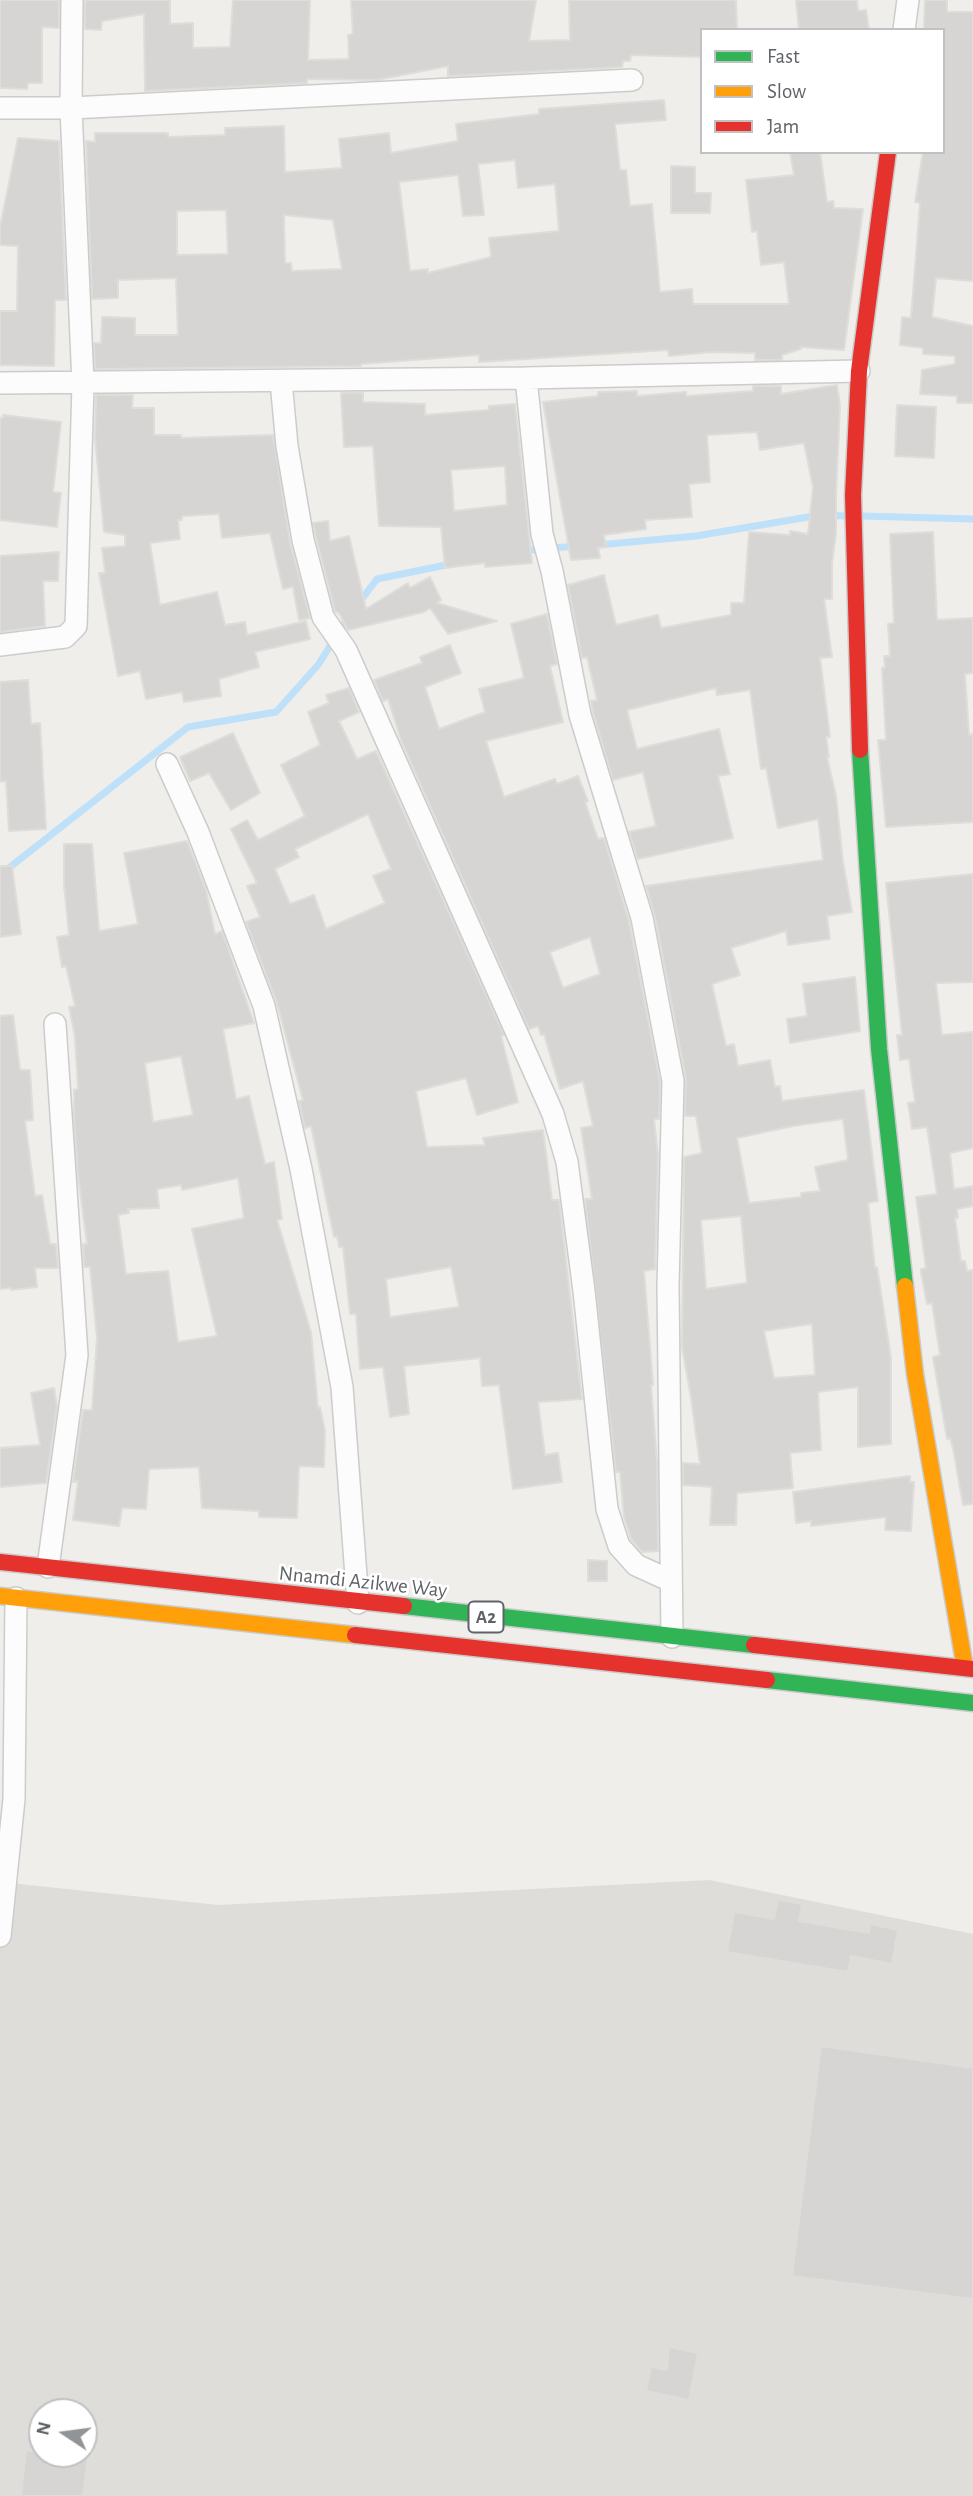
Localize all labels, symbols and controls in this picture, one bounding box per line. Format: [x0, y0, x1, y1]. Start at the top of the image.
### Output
legend [700, 28, 945, 154]
text: Fast [767, 46, 800, 67]
text: Slow [767, 81, 806, 102]
text: Jam [767, 116, 799, 137]
street label: Nnamdi Azikwe Way [278, 1561, 448, 1603]
road number: A2 [468, 1602, 504, 1632]
north arrow [28, 2398, 98, 2468]
text: N [33, 2420, 55, 2437]

